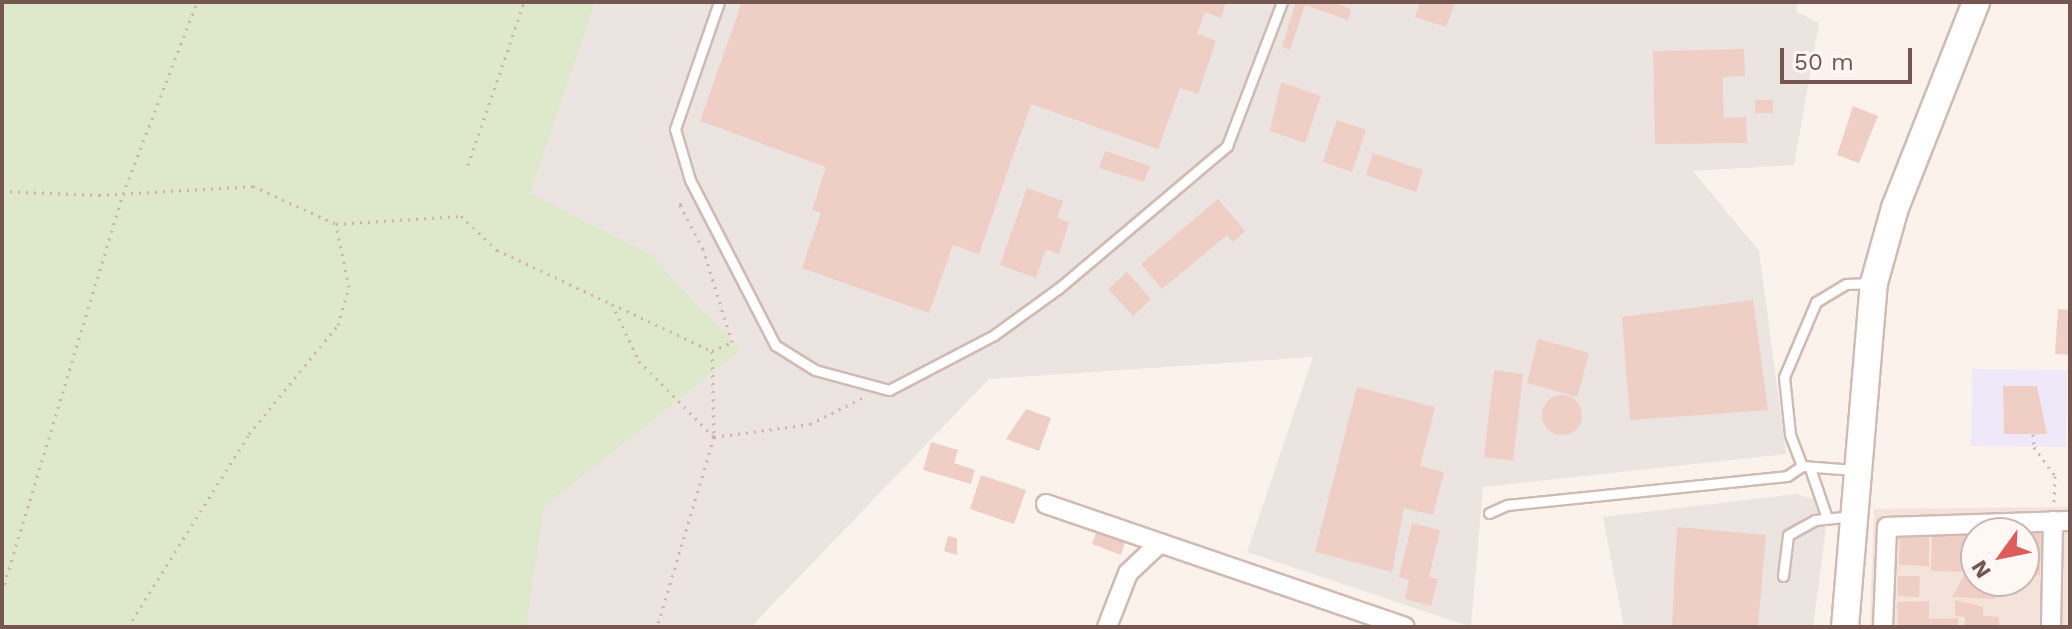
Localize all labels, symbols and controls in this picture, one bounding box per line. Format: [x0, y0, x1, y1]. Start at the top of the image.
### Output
scale bar [1784, 32, 1916, 82]
text: 50 m [1794, 48, 1854, 76]
north arrow [1960, 517, 2040, 597]
text: N [1966, 556, 1996, 583]

